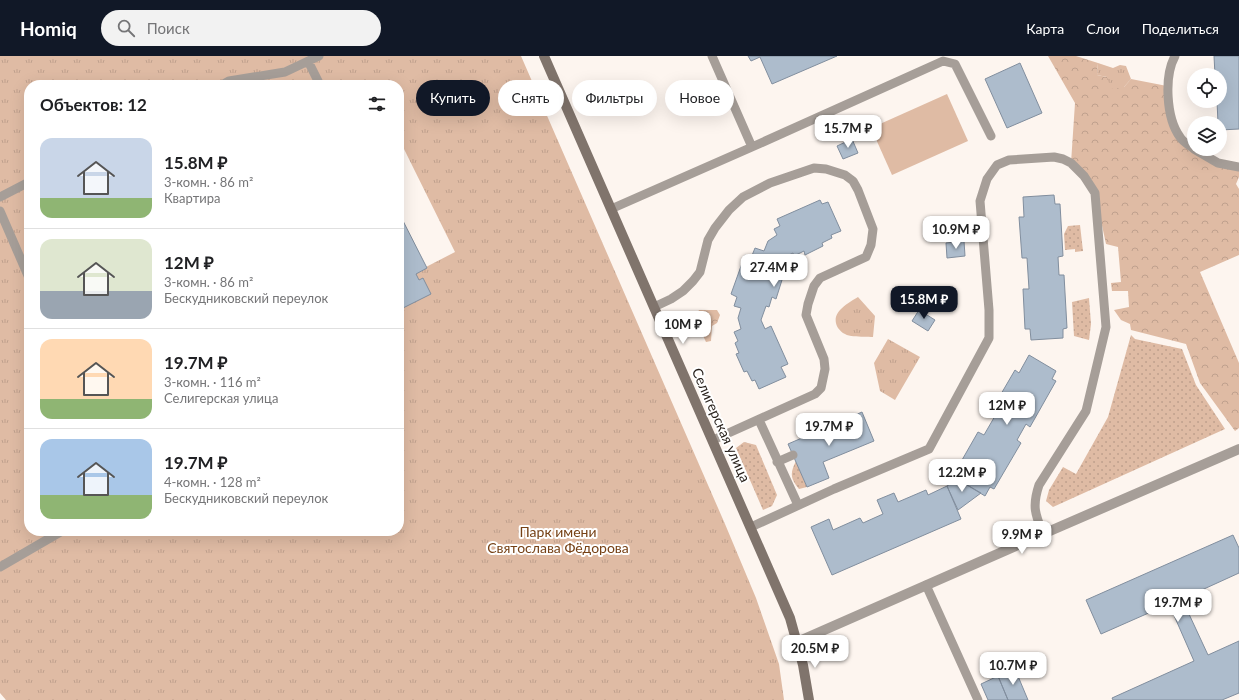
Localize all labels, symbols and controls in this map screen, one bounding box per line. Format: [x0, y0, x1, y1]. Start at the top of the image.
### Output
search box [101, 10, 381, 46]
text: Homiq [20, 17, 77, 40]
icon: search [115, 17, 137, 39]
text: Поиск [147, 19, 190, 37]
text: Карта [1026, 20, 1064, 37]
text: Слои [1086, 20, 1120, 37]
text: Поделиться [1142, 20, 1219, 37]
map controls [1187, 68, 1227, 156]
button: locate [1187, 68, 1227, 108]
chip: Купить [416, 80, 490, 116]
chip: Снять [498, 80, 564, 116]
chip: Фильтры [572, 80, 657, 116]
chip: Новое [665, 80, 734, 116]
icon: filters [366, 93, 388, 115]
text: Объектов: 12 [40, 94, 147, 115]
pin: 15.7M ₽ [811, 115, 885, 149]
button: layers [1187, 116, 1227, 156]
text: 15.7M ₽ [824, 120, 872, 136]
text: 15.8M ₽ [164, 152, 228, 173]
icon: home [72, 154, 120, 202]
text: 3-комн. · 86 m² [164, 174, 253, 190]
text: Квартира [164, 190, 220, 206]
pin: 10.9M ₽ [919, 216, 993, 250]
text: 10.9M ₽ [932, 221, 980, 237]
text: 12M ₽ [164, 252, 214, 273]
pin: 27.4M ₽ [737, 254, 811, 288]
icon: home [72, 255, 120, 303]
text: 27.4M ₽ [750, 259, 798, 275]
text: 3-комн. · 86 m² [164, 274, 253, 290]
pin: 15.8M ₽ [887, 286, 961, 320]
text: Бескудниковский переулок [164, 290, 328, 306]
text: 15.8M ₽ [900, 291, 948, 307]
pin: 10M ₽ [655, 311, 711, 345]
text: 10M ₽ [664, 316, 702, 332]
text: 19.7M ₽ [164, 352, 228, 373]
icon: home [72, 355, 120, 403]
street label: Селигерская улица [689, 365, 754, 485]
text: 3-комн. · 116 m² [164, 374, 261, 390]
text: Селигерская улица [164, 390, 278, 406]
pin: 12M ₽ [979, 392, 1035, 426]
text: 12M ₽ [988, 397, 1026, 413]
pin: 19.7M ₽ [792, 413, 866, 447]
text: 19.7M ₽ [805, 418, 853, 434]
text: 19.7M ₽ [164, 452, 228, 473]
icon: home [72, 455, 120, 503]
pin: 12.2M ₽ [925, 459, 999, 493]
text: 12.2M ₽ [938, 464, 986, 480]
text: 4-комн. · 128 m² [164, 474, 261, 490]
text: Бескудниковский переулок [164, 490, 328, 506]
pin: 9.9M ₽ [989, 521, 1055, 555]
park label: Парк имени Святослава Фёдорова [487, 523, 629, 556]
text: 9.9M ₽ [1001, 526, 1043, 542]
pin: 19.7M ₽ [1141, 589, 1215, 623]
text: 19.7M ₽ [1154, 594, 1202, 610]
pin: 20.5M ₽ [778, 635, 852, 669]
text: 20.5M ₽ [791, 640, 839, 656]
pin: 10.7M ₽ [976, 652, 1050, 686]
text: 10.7M ₽ [989, 657, 1037, 673]

